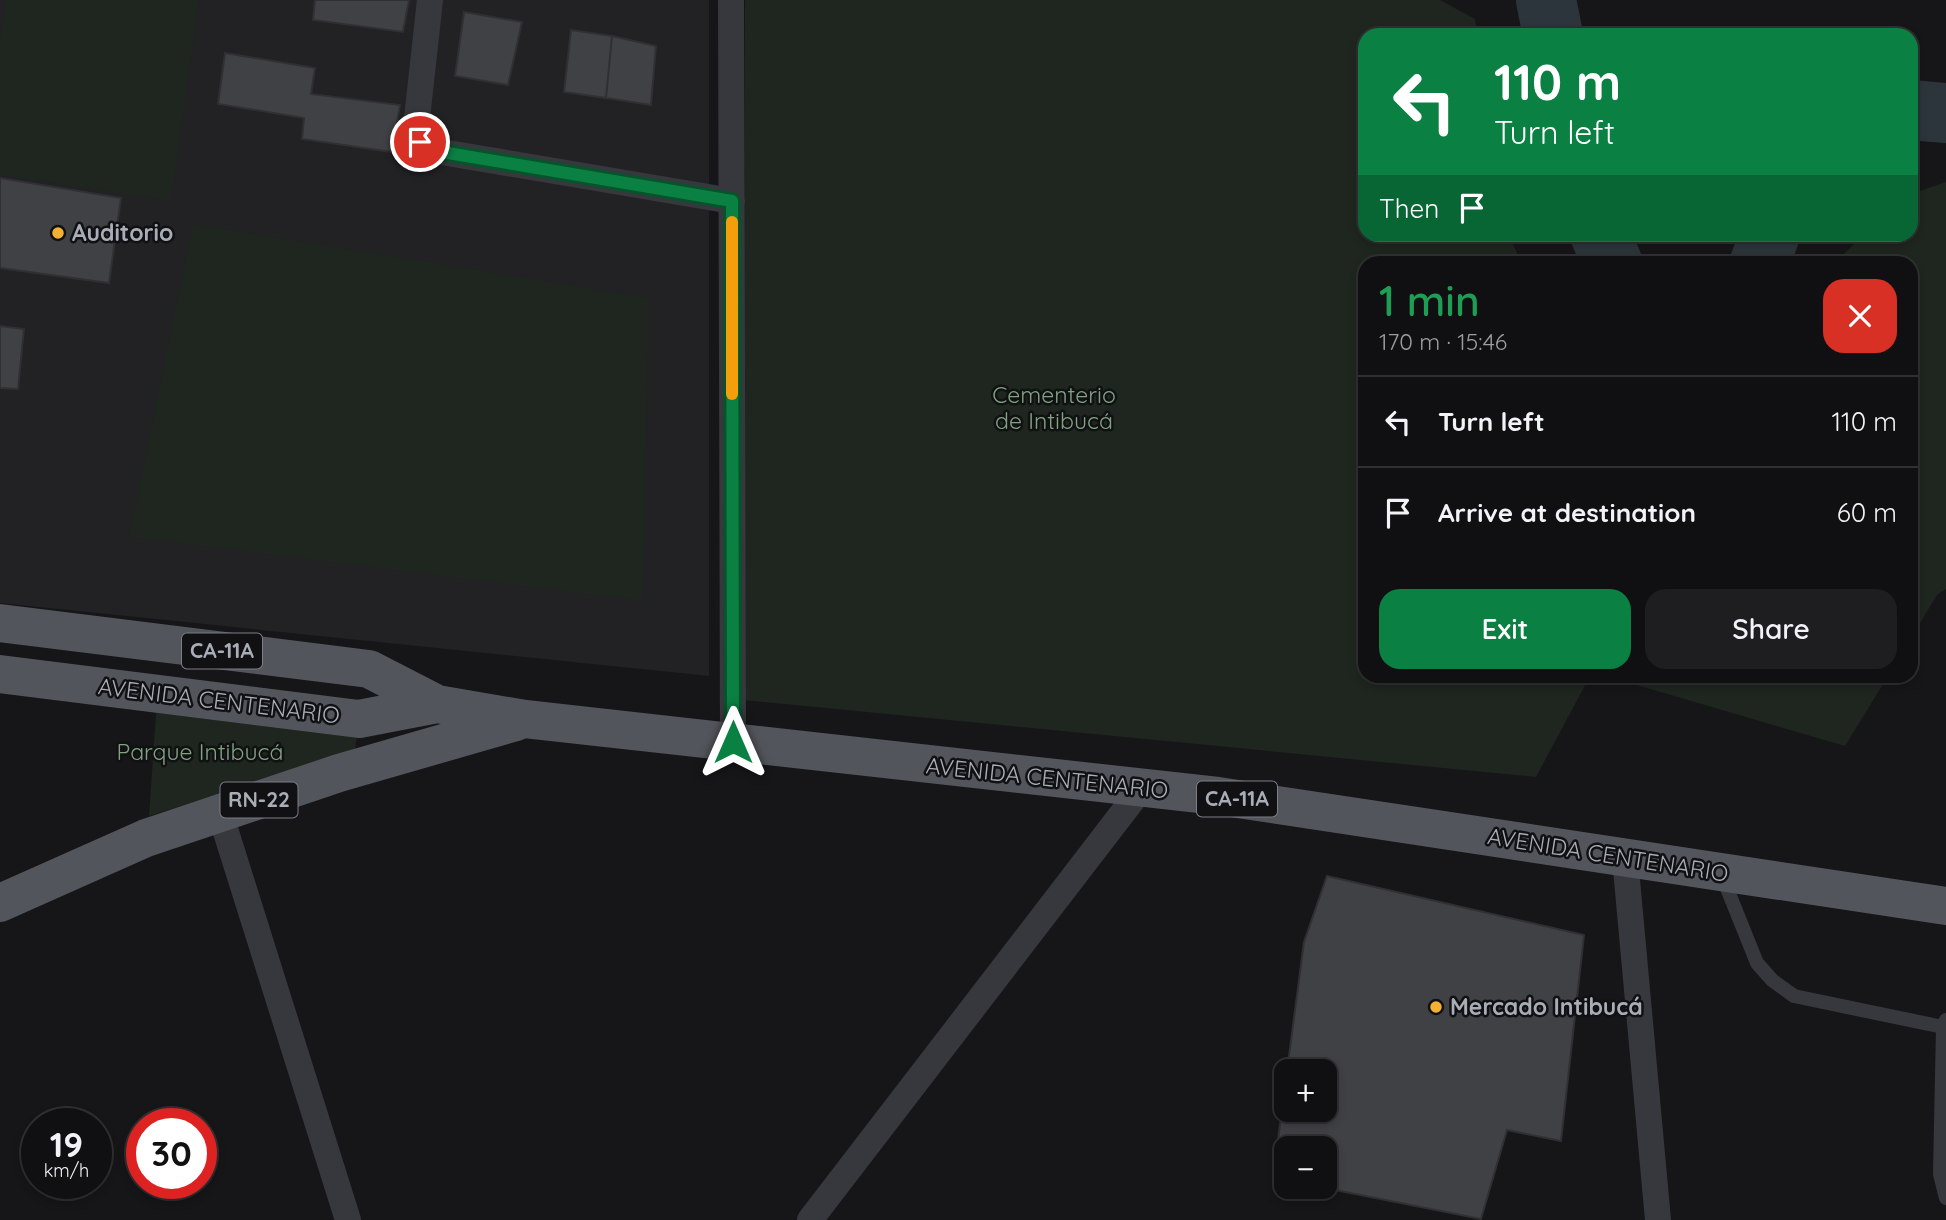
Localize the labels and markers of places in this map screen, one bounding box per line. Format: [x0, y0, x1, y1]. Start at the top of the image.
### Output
pin [390, 112, 450, 172]
place label: Auditorio [72, 218, 173, 247]
marker: Auditorio [50, 225, 66, 241]
place label: Mercado Intibucá [1450, 992, 1643, 1021]
marker: Mercado Intibucá [1428, 999, 1444, 1015]

